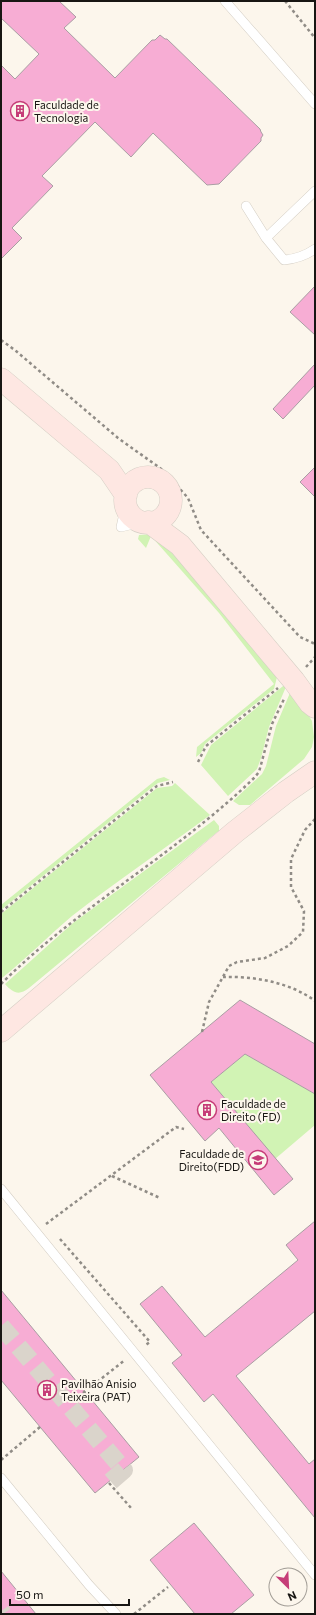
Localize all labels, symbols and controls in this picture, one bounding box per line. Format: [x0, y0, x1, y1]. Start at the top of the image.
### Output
place label: Faculdade de Tecnologia [34, 98, 99, 124]
building icon: Faculdade de Tecnologia [9, 100, 31, 122]
place label: Faculdade de Direito (FD) [221, 1097, 286, 1123]
building icon: Faculdade de Direito (FD) [196, 1099, 218, 1121]
place label: Faculdade de Direito(FDD) [179, 1147, 244, 1173]
school or university icon: Faculdade de Direito(FDD) [247, 1149, 269, 1171]
place label: Pavilhão Anisio Teixeira (PAT) [61, 1377, 137, 1403]
building icon: Pavilhão Anisio Teixeira (PAT) [36, 1379, 58, 1401]
north arrow [268, 1567, 308, 1607]
scale bar [10, 1581, 129, 1607]
text: 50 m [16, 1587, 44, 1601]
text: N [286, 1589, 299, 1604]

